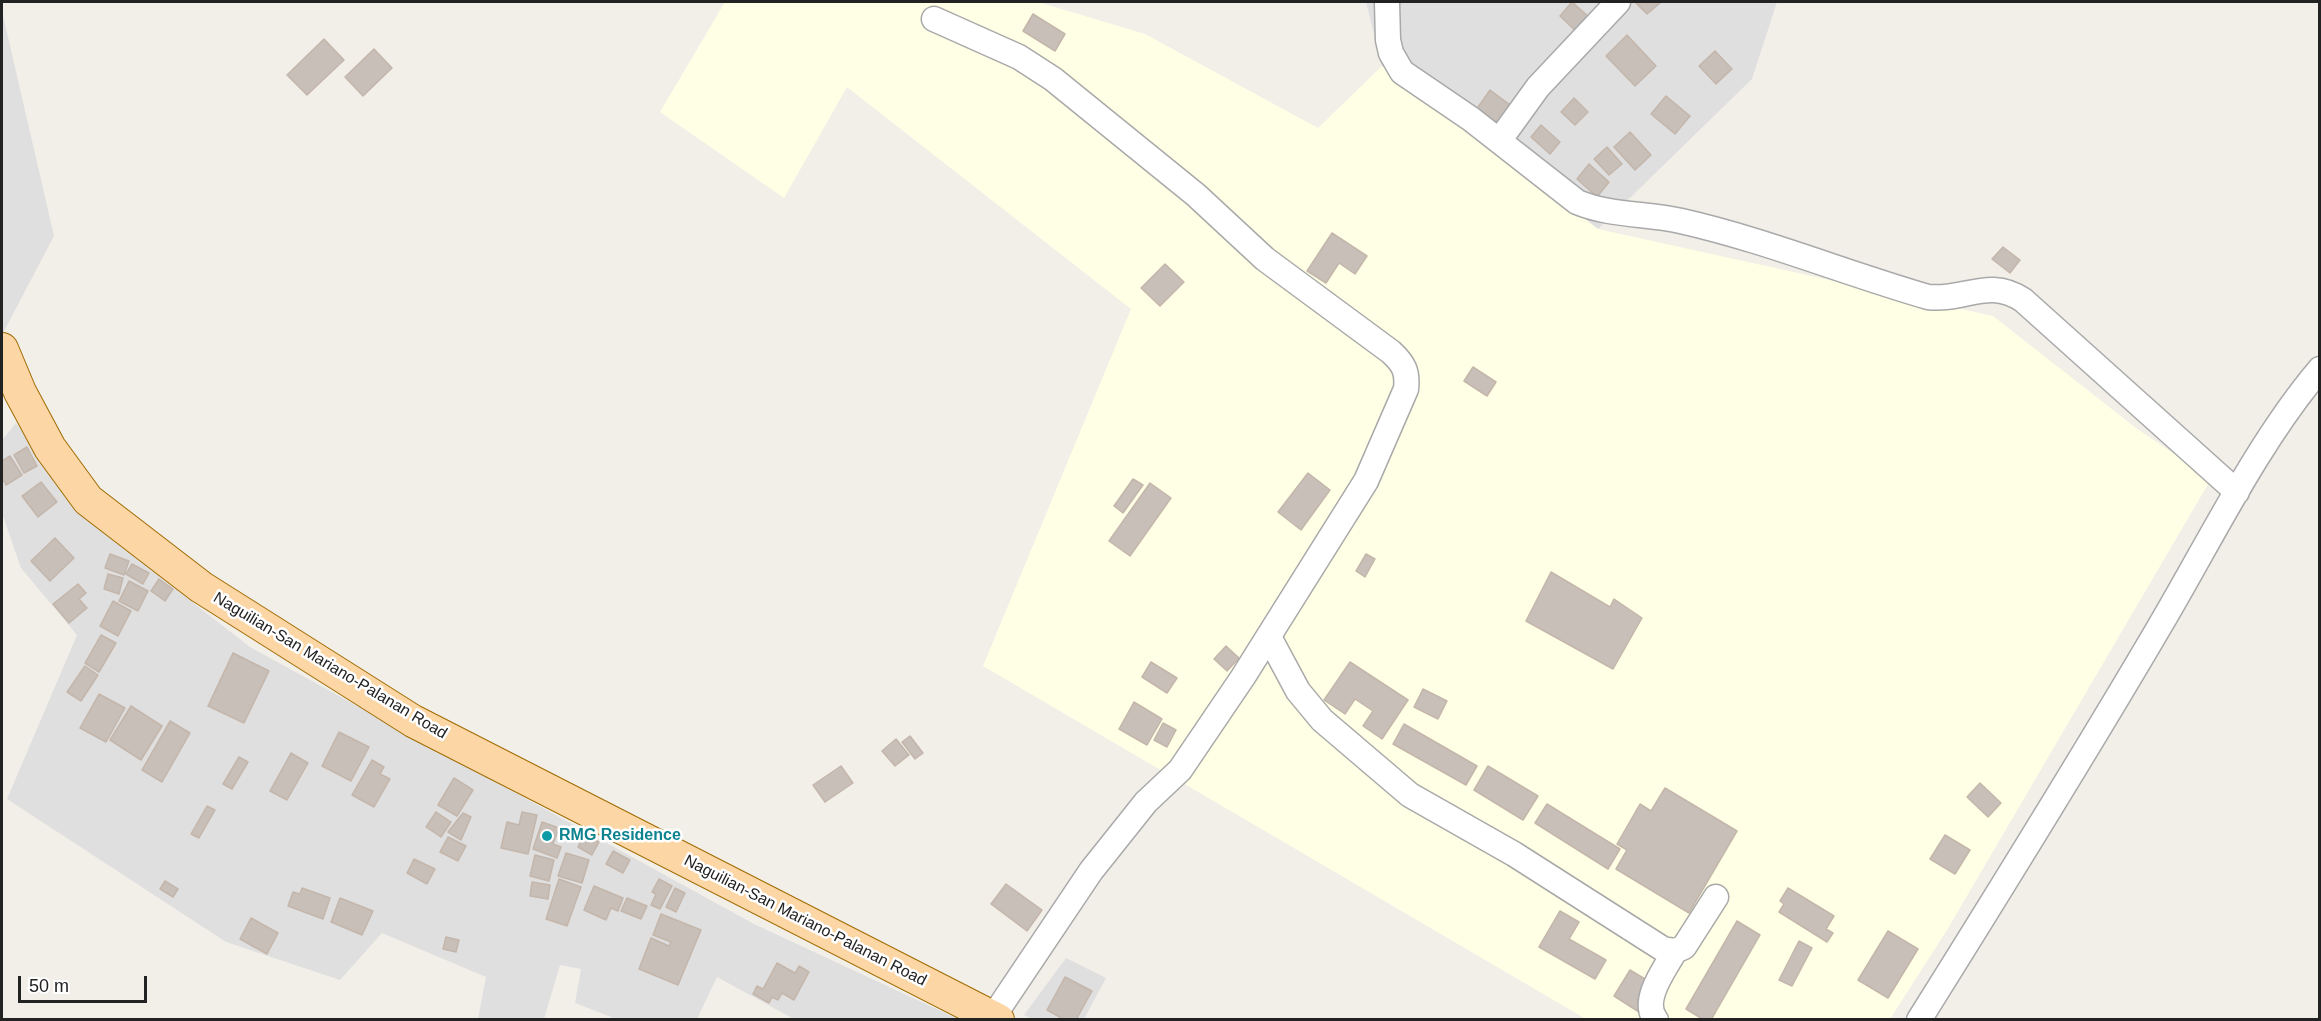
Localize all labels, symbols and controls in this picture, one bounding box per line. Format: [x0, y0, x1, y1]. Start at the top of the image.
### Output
street label: Naguilian-San Mariano-Palanan Road [210, 588, 450, 744]
place label: RMG Residence [559, 826, 681, 846]
marker: RMG Residence [540, 829, 554, 843]
street label: Naguilian-San Mariano-Palanan Road [681, 851, 929, 991]
scale bar [21, 964, 150, 1002]
text: 50 m [29, 976, 69, 996]

